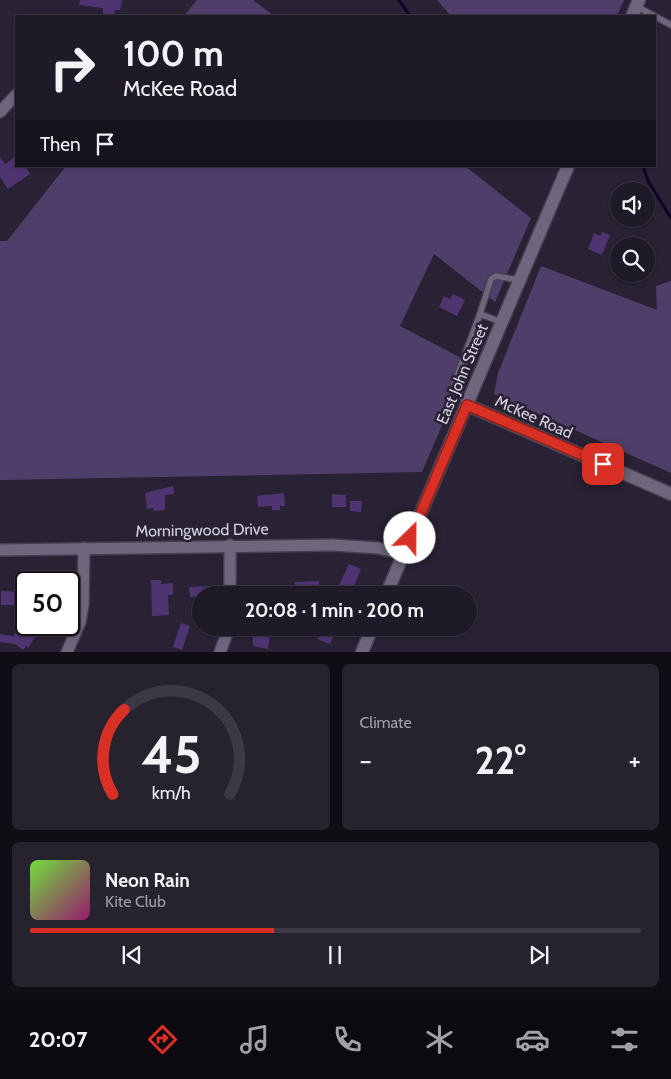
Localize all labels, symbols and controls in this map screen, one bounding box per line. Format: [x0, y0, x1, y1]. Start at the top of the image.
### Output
text: 100 m [123, 32, 224, 75]
icon: right [40, 35, 105, 100]
text: McKee Road [123, 75, 237, 102]
icon: arrive [91, 130, 119, 158]
text: Then [40, 133, 81, 156]
map controls [610, 182, 655, 282]
button: sound [610, 182, 655, 227]
button: search [610, 237, 655, 282]
street label: East John Street [432, 320, 492, 427]
street label: McKee Road [492, 391, 576, 443]
pin [582, 443, 624, 485]
icon: arrive [589, 450, 617, 478]
position arrow [383, 511, 435, 563]
street label: Morningwood Drive [135, 519, 269, 541]
speed limit sign: 50 [15, 571, 80, 636]
text: 20:08 · 1 min · 200 m [245, 599, 424, 622]
text: Climate [360, 713, 412, 732]
text: 45 [141, 723, 201, 786]
text: 22° [475, 737, 526, 784]
text: − [360, 743, 372, 777]
text: + [629, 743, 641, 777]
text: km/h [151, 782, 190, 803]
text: Neon Rain [105, 869, 190, 892]
text: Kite Club [105, 892, 166, 911]
icon: previous [118, 941, 146, 969]
icon: pause [321, 941, 349, 969]
icon: next [525, 941, 553, 969]
icon: directions [145, 1022, 180, 1057]
icon: music [237, 1022, 272, 1057]
icon: phone [330, 1022, 365, 1057]
icon: climate [422, 1022, 457, 1057]
icon: car [515, 1022, 550, 1057]
icon: filters [607, 1022, 642, 1057]
text: 20:07 [29, 1026, 88, 1053]

